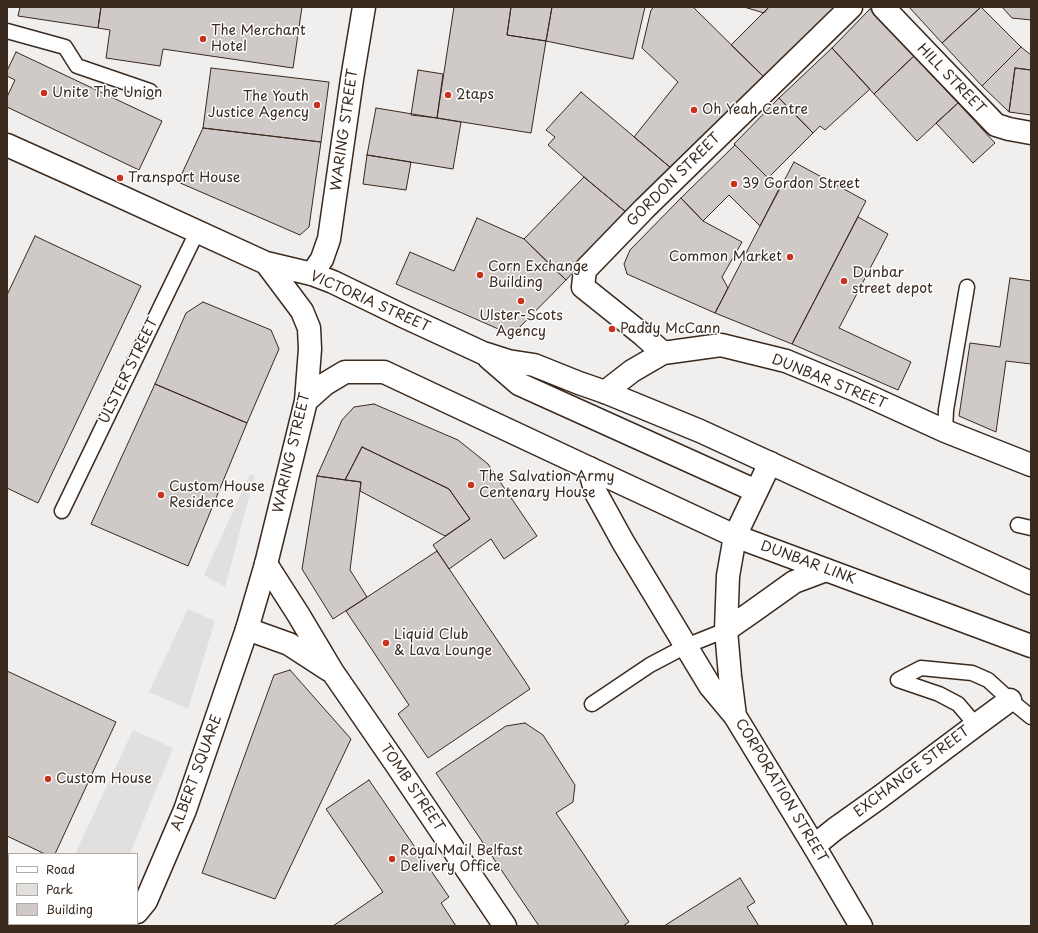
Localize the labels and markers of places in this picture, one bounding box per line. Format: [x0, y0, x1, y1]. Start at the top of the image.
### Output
place label: The Merchant Hotel [211, 23, 306, 56]
marker: The Merchant Hotel [198, 34, 208, 44]
place label: Unite The Union [52, 85, 162, 101]
place label: 2taps [456, 87, 494, 103]
marker: Unite The Union [39, 88, 49, 98]
place label: The Youth Justice Agency [208, 89, 309, 122]
marker: 2taps [443, 90, 453, 100]
marker: The Youth Justice Agency [312, 100, 322, 110]
place label: Oh Yeah Centre [702, 102, 808, 118]
marker: Oh Yeah Centre [689, 105, 699, 115]
place label: Transport House [128, 170, 240, 186]
marker: Transport House [115, 173, 125, 183]
place label: 39 Gordon Street [742, 176, 860, 192]
marker: 39 Gordon Street [729, 179, 739, 189]
place label: Common Market [669, 249, 782, 265]
marker: Common Market [785, 252, 795, 262]
place label: Corn Exchange Building [488, 259, 588, 292]
place label: Dunbar street depot [852, 265, 933, 298]
marker: Corn Exchange Building [475, 270, 485, 280]
marker: Dunbar street depot [839, 276, 849, 286]
marker: Ulster-Scots Agency [516, 296, 526, 306]
place label: Ulster-Scots Agency [479, 308, 563, 340]
place label: Paddy McCann [620, 321, 720, 337]
marker: Paddy McCann [607, 324, 617, 334]
place label: The Salvation Army Centenary House [479, 469, 614, 502]
place label: Custom House Residence [169, 479, 265, 512]
marker: The Salvation Army Centenary House [466, 480, 476, 490]
marker: Custom House Residence [156, 490, 166, 500]
place label: Liquid Club & Lava Lounge [394, 627, 492, 660]
marker: Liquid Club & Lava Lounge [381, 638, 391, 648]
place label: Custom House [56, 771, 152, 787]
marker: Custom House [43, 774, 53, 784]
place label: Royal Mail Belfast Delivery Office [400, 843, 523, 876]
marker: Royal Mail Belfast Delivery Office [387, 854, 397, 864]

